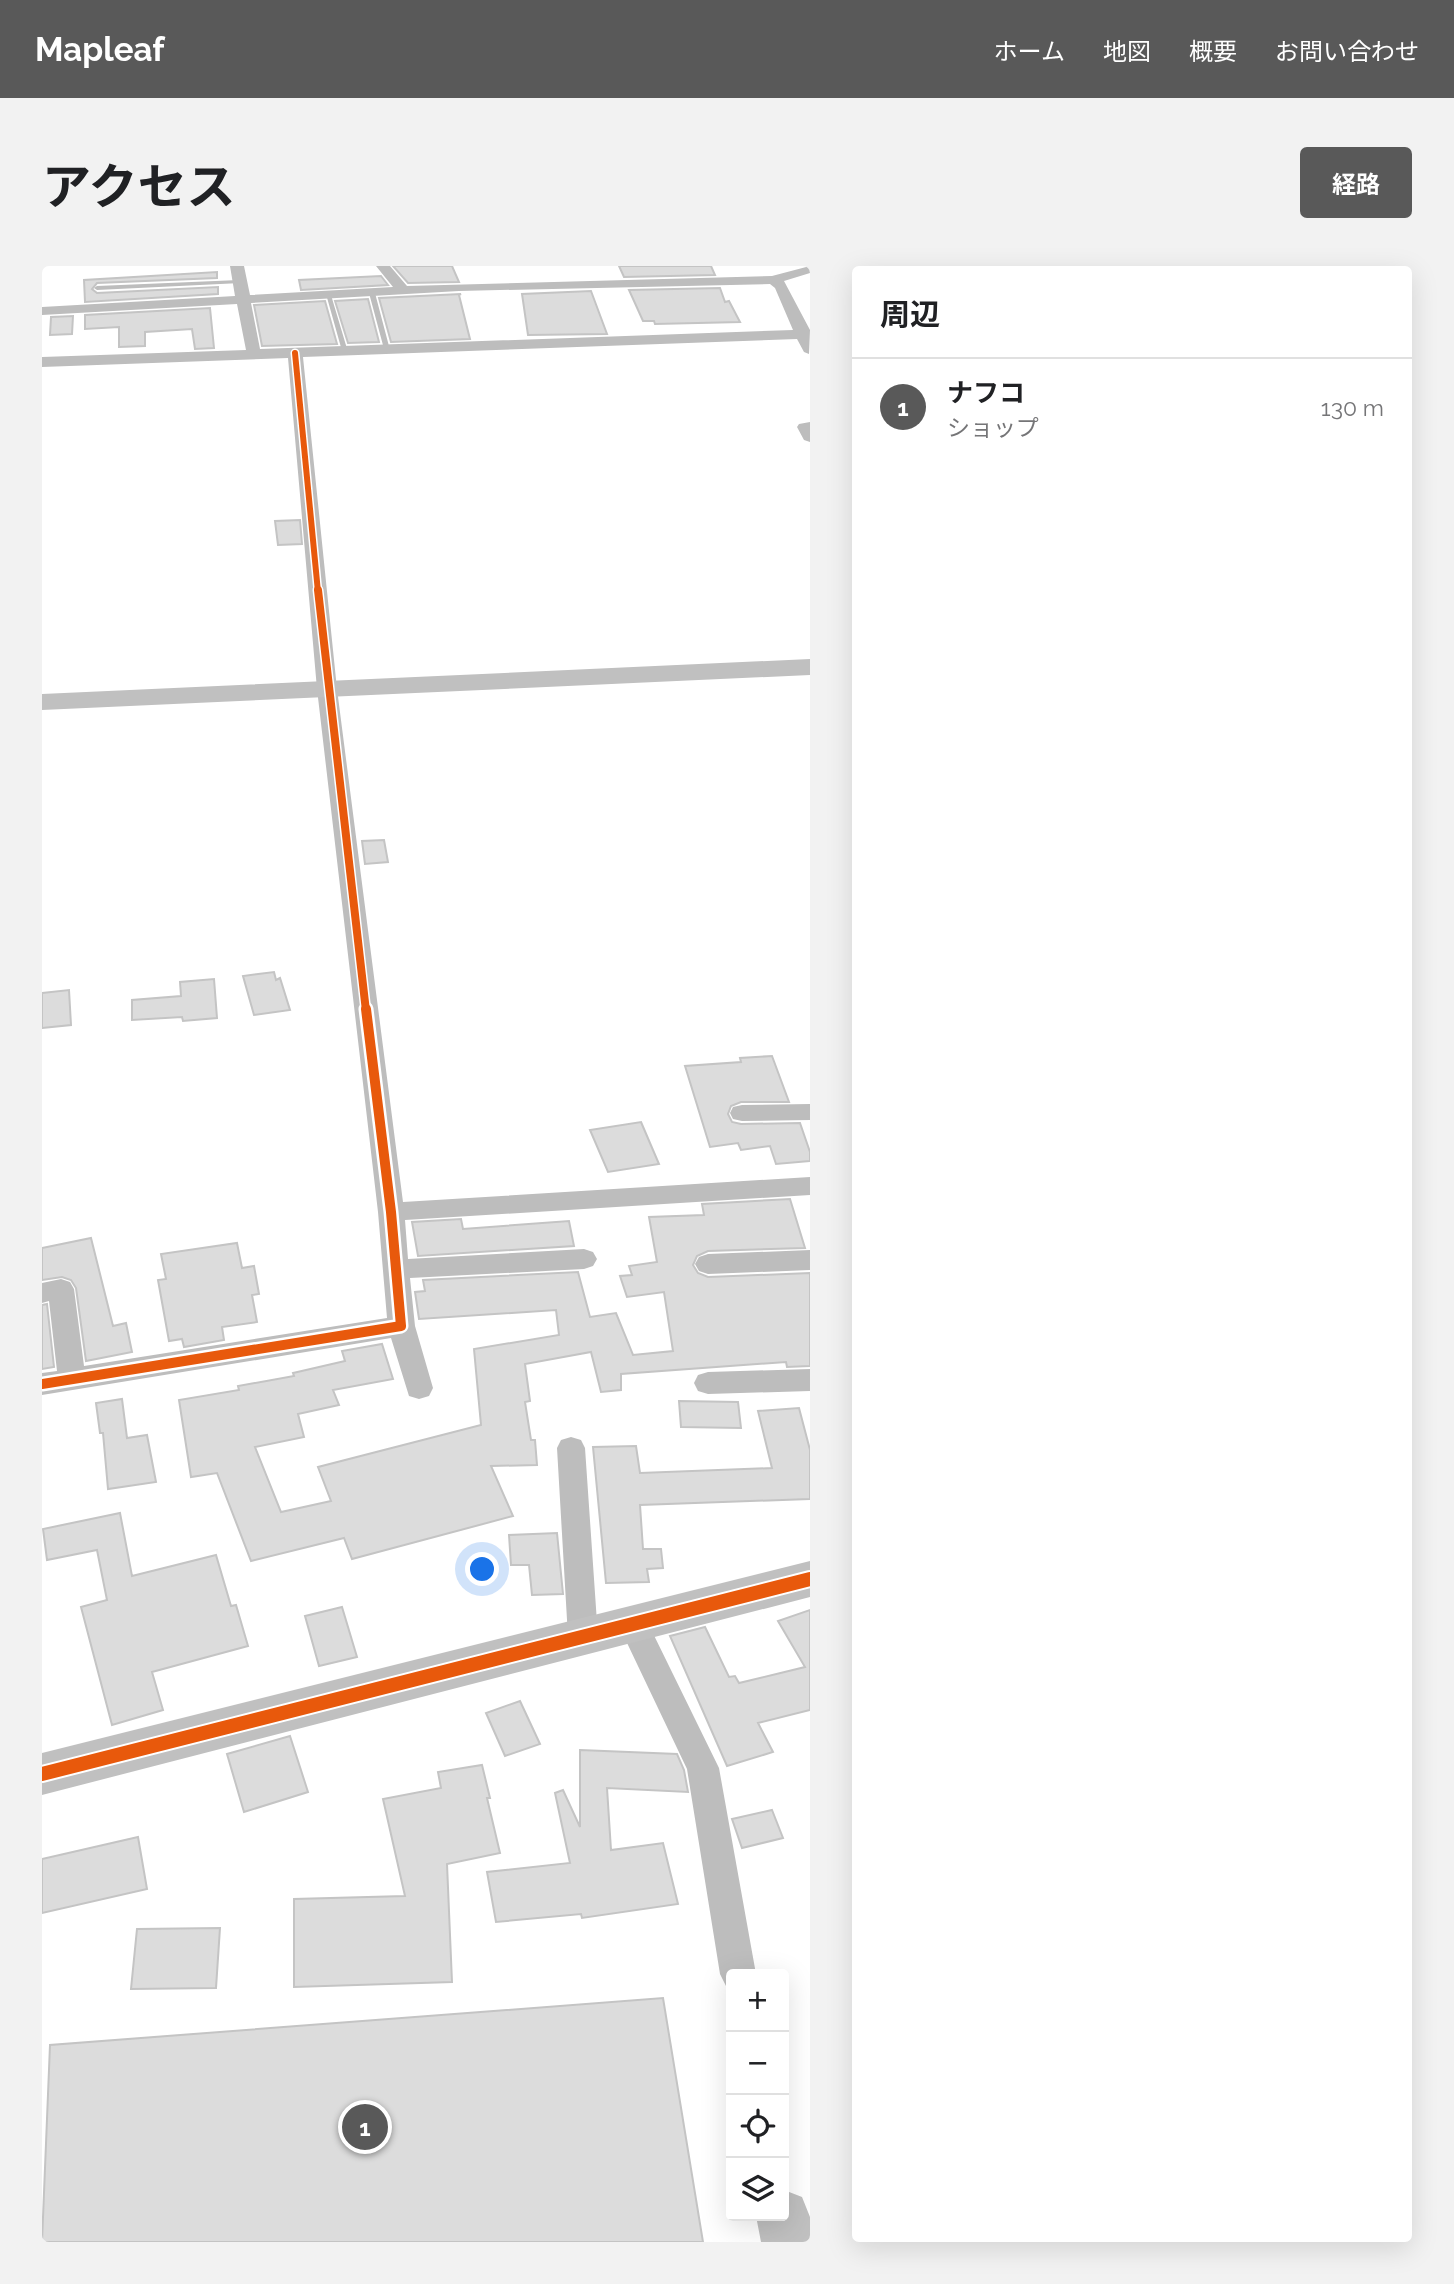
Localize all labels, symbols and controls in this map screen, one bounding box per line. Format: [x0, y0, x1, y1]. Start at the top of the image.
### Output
text: Mapleaf [35, 30, 165, 69]
text: ホーム [994, 37, 1065, 66]
text: 地図 [1103, 37, 1151, 66]
text: 概要 [1189, 37, 1237, 66]
text: お問い合わせ [1275, 37, 1419, 66]
button: 経路 [1300, 147, 1412, 218]
text: アクセス [42, 158, 236, 215]
text: 周辺 [880, 297, 940, 332]
text: ナフコ [947, 378, 1025, 408]
text: 1 [897, 394, 909, 421]
text: 130 m [1321, 394, 1384, 421]
text: ショップ [947, 414, 1039, 441]
your location [465, 1552, 499, 1586]
map controls [726, 1969, 789, 2221]
button: + [726, 1969, 789, 2032]
button: − [726, 2032, 789, 2095]
button: locate [726, 2095, 789, 2158]
pin: 1 [342, 2101, 388, 2153]
button: layers [726, 2158, 789, 2221]

